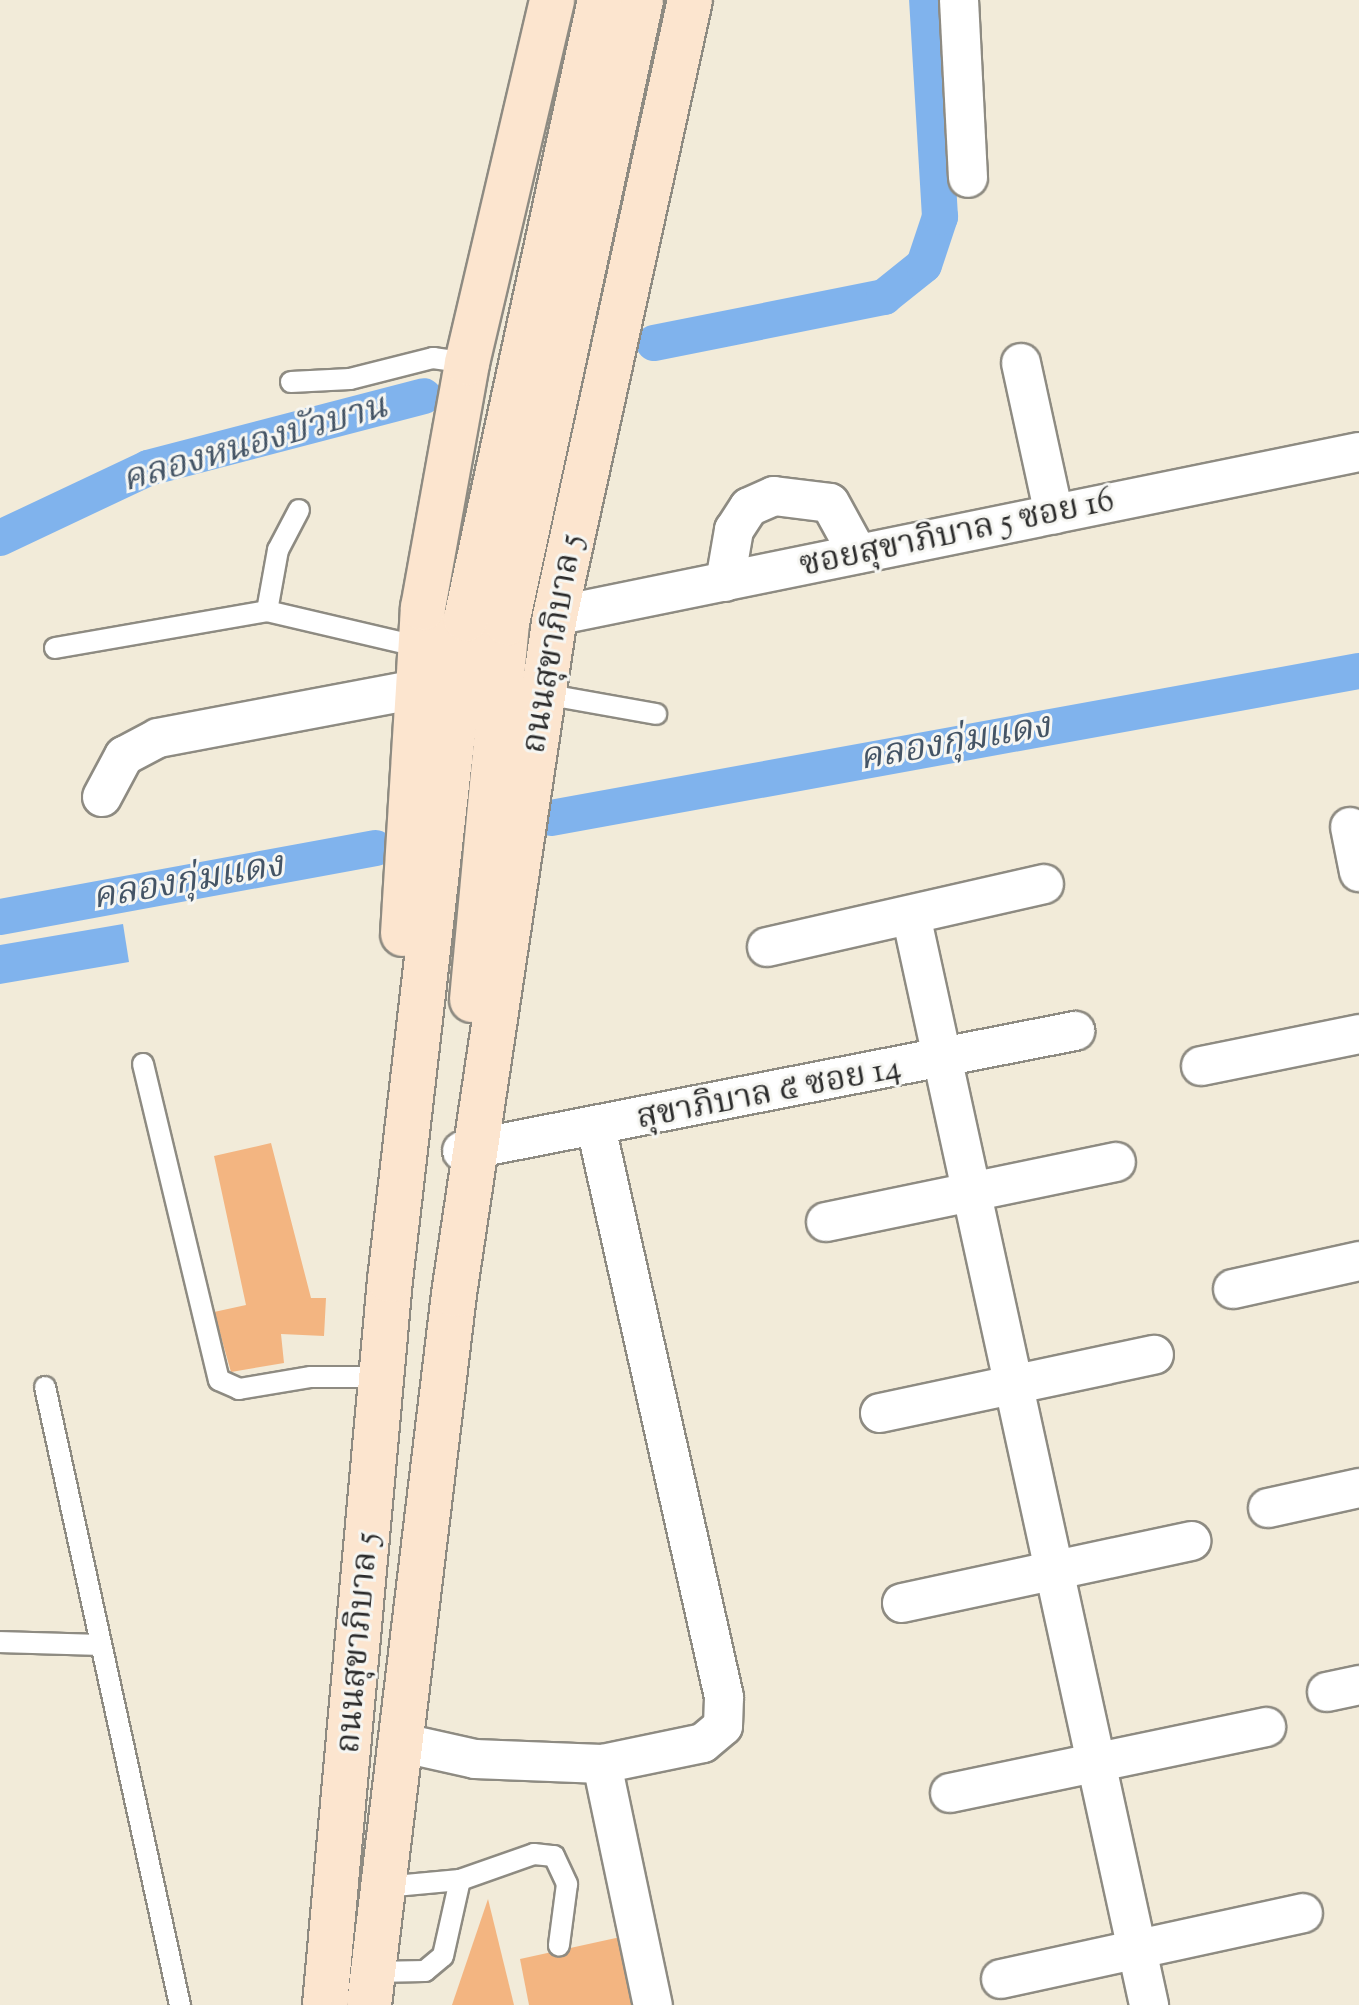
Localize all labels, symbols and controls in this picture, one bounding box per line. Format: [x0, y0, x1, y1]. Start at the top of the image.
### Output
water label: คลองหนองบัวบาน [117, 387, 393, 503]
street label: ซอยสุขาภิบาล 5 ซอย 16 [796, 481, 1118, 587]
street label: ถนนสุขาภิบาล 5 [515, 531, 593, 757]
water label: คลองกุ่มแดง [856, 706, 1054, 782]
water label: คลองกุ่มแดง [89, 845, 287, 921]
street label: สุขาภิบาล ๕ ซอย 14 [633, 1048, 905, 1140]
street label: ถนนสุขาภิบาล 5 [329, 1531, 389, 1755]

